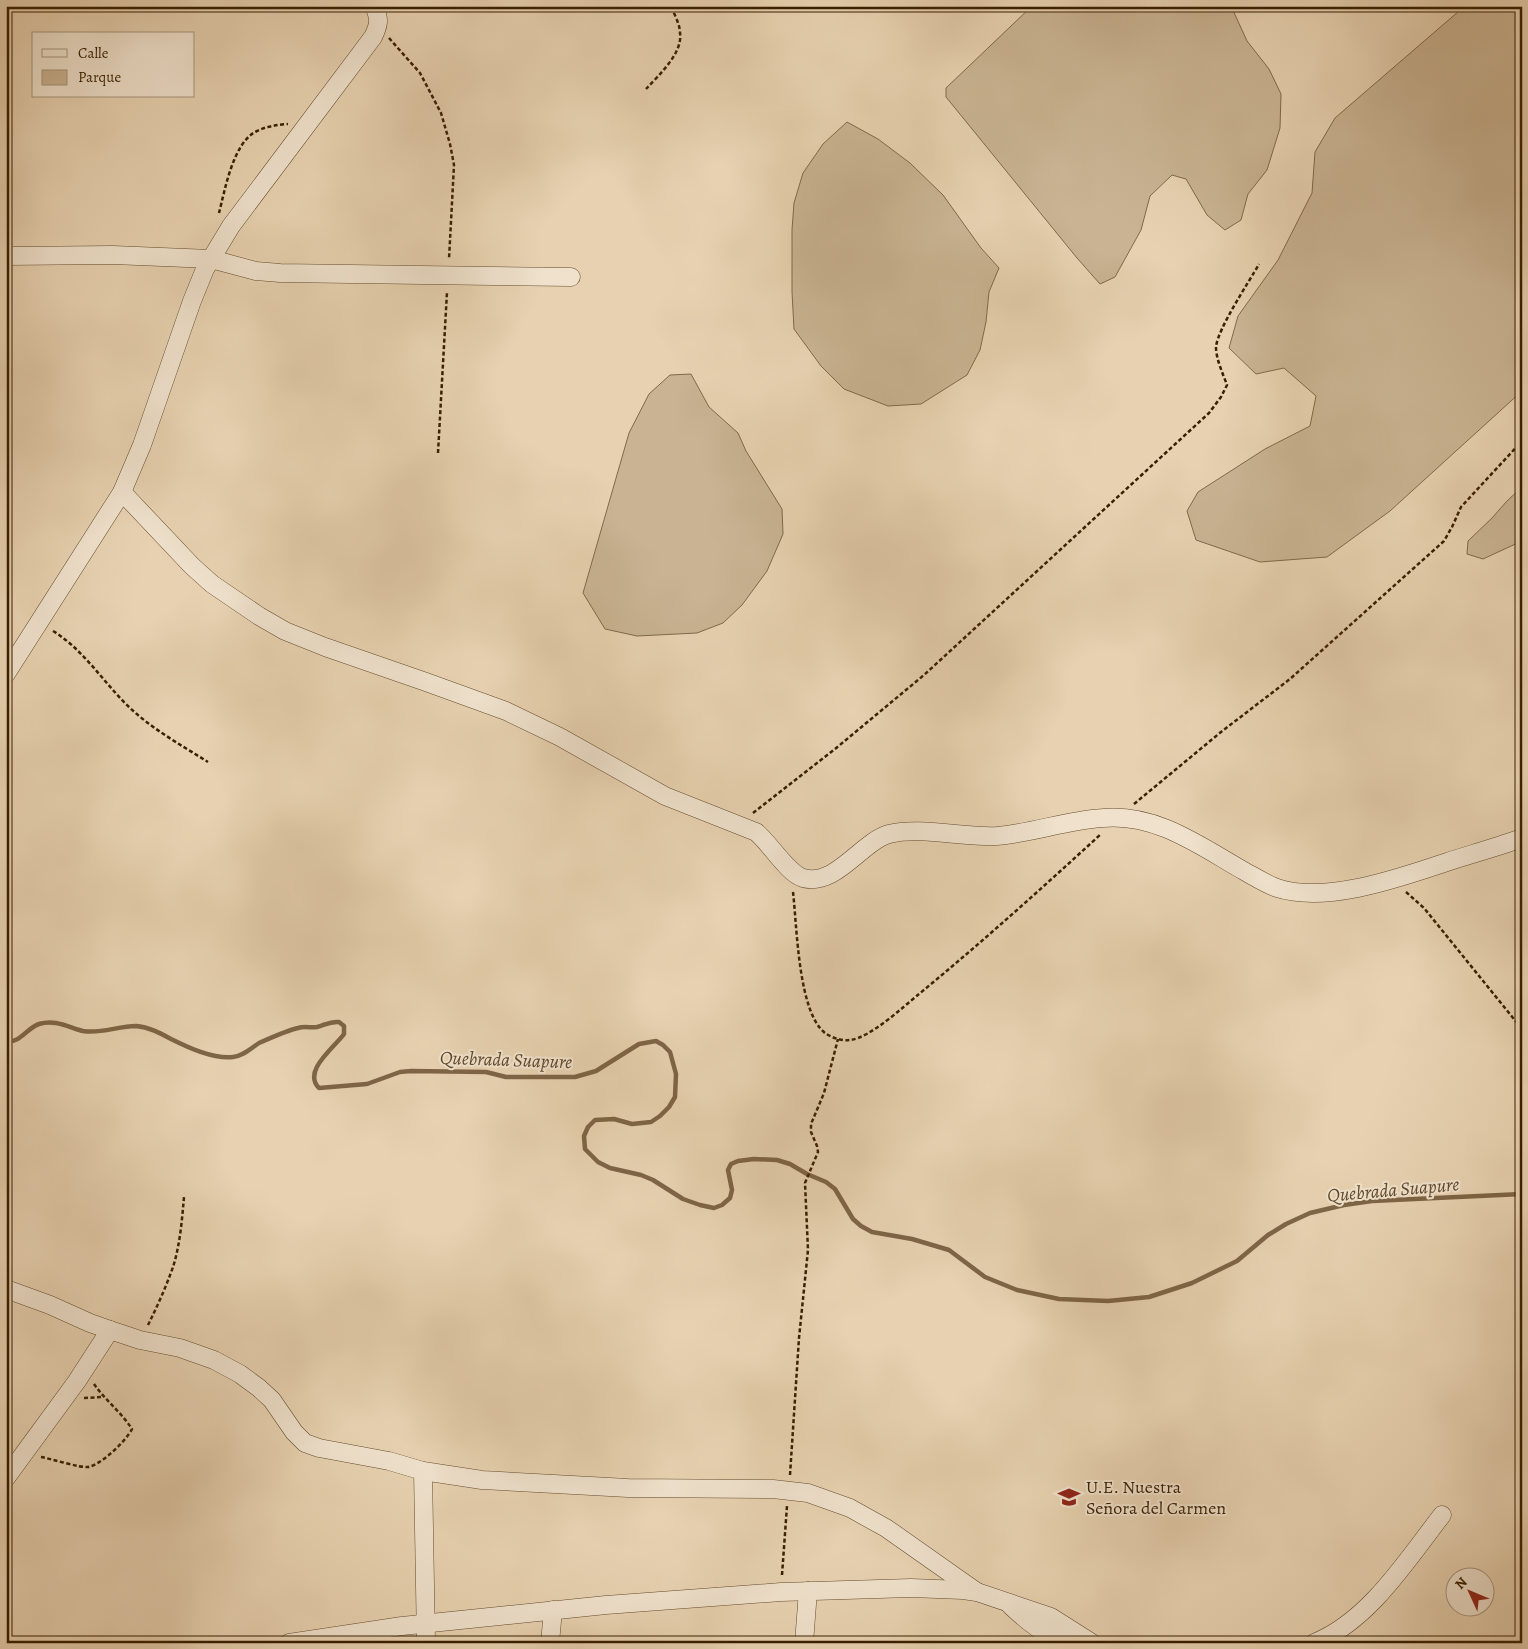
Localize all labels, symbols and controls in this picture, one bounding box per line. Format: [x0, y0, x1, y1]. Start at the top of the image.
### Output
legend [32, 32, 195, 98]
text: Calle [78, 43, 109, 63]
text: Parque [78, 67, 121, 87]
water label: Quebrada Suapure [439, 1045, 573, 1075]
water label: Quebrada Suapure [1326, 1171, 1460, 1209]
place label: U.E. Nuestra Señora del Carmen [1086, 1475, 1226, 1520]
school or university icon: U.E. Nuestra Señora del Carmen [1056, 1484, 1082, 1510]
north arrow [1446, 1566, 1496, 1616]
text: N [1451, 1573, 1471, 1594]

